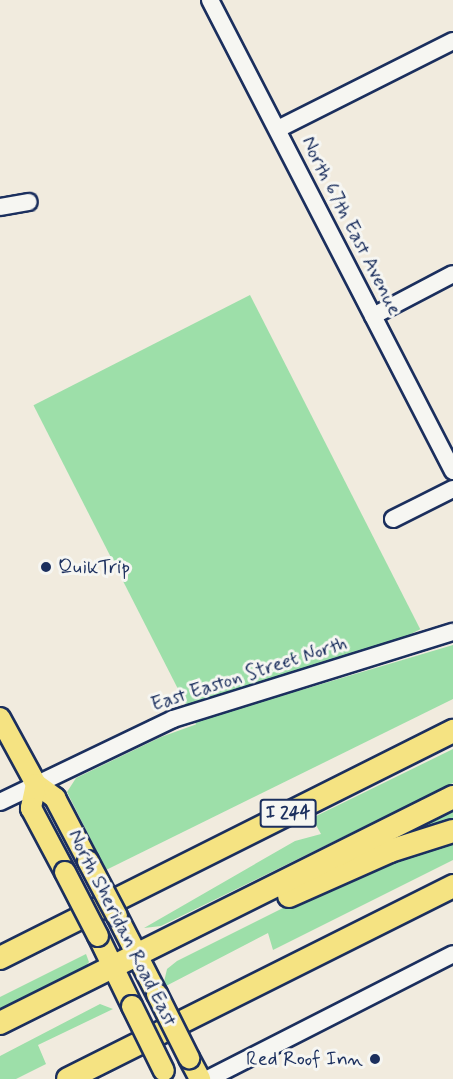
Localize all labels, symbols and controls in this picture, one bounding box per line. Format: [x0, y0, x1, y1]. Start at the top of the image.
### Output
street label: North 67th East Avenue [295, 132, 407, 320]
place label: QuikTrip [58, 555, 130, 579]
marker: QuikTrip [39, 560, 53, 574]
street label: East Easton Street North [146, 630, 352, 718]
road number: I 244 [260, 798, 316, 828]
street label: North Sheridan Road East [62, 827, 182, 1029]
place label: Red Roof Inn [252, 1047, 363, 1071]
marker: Red Roof Inn [368, 1052, 382, 1066]

